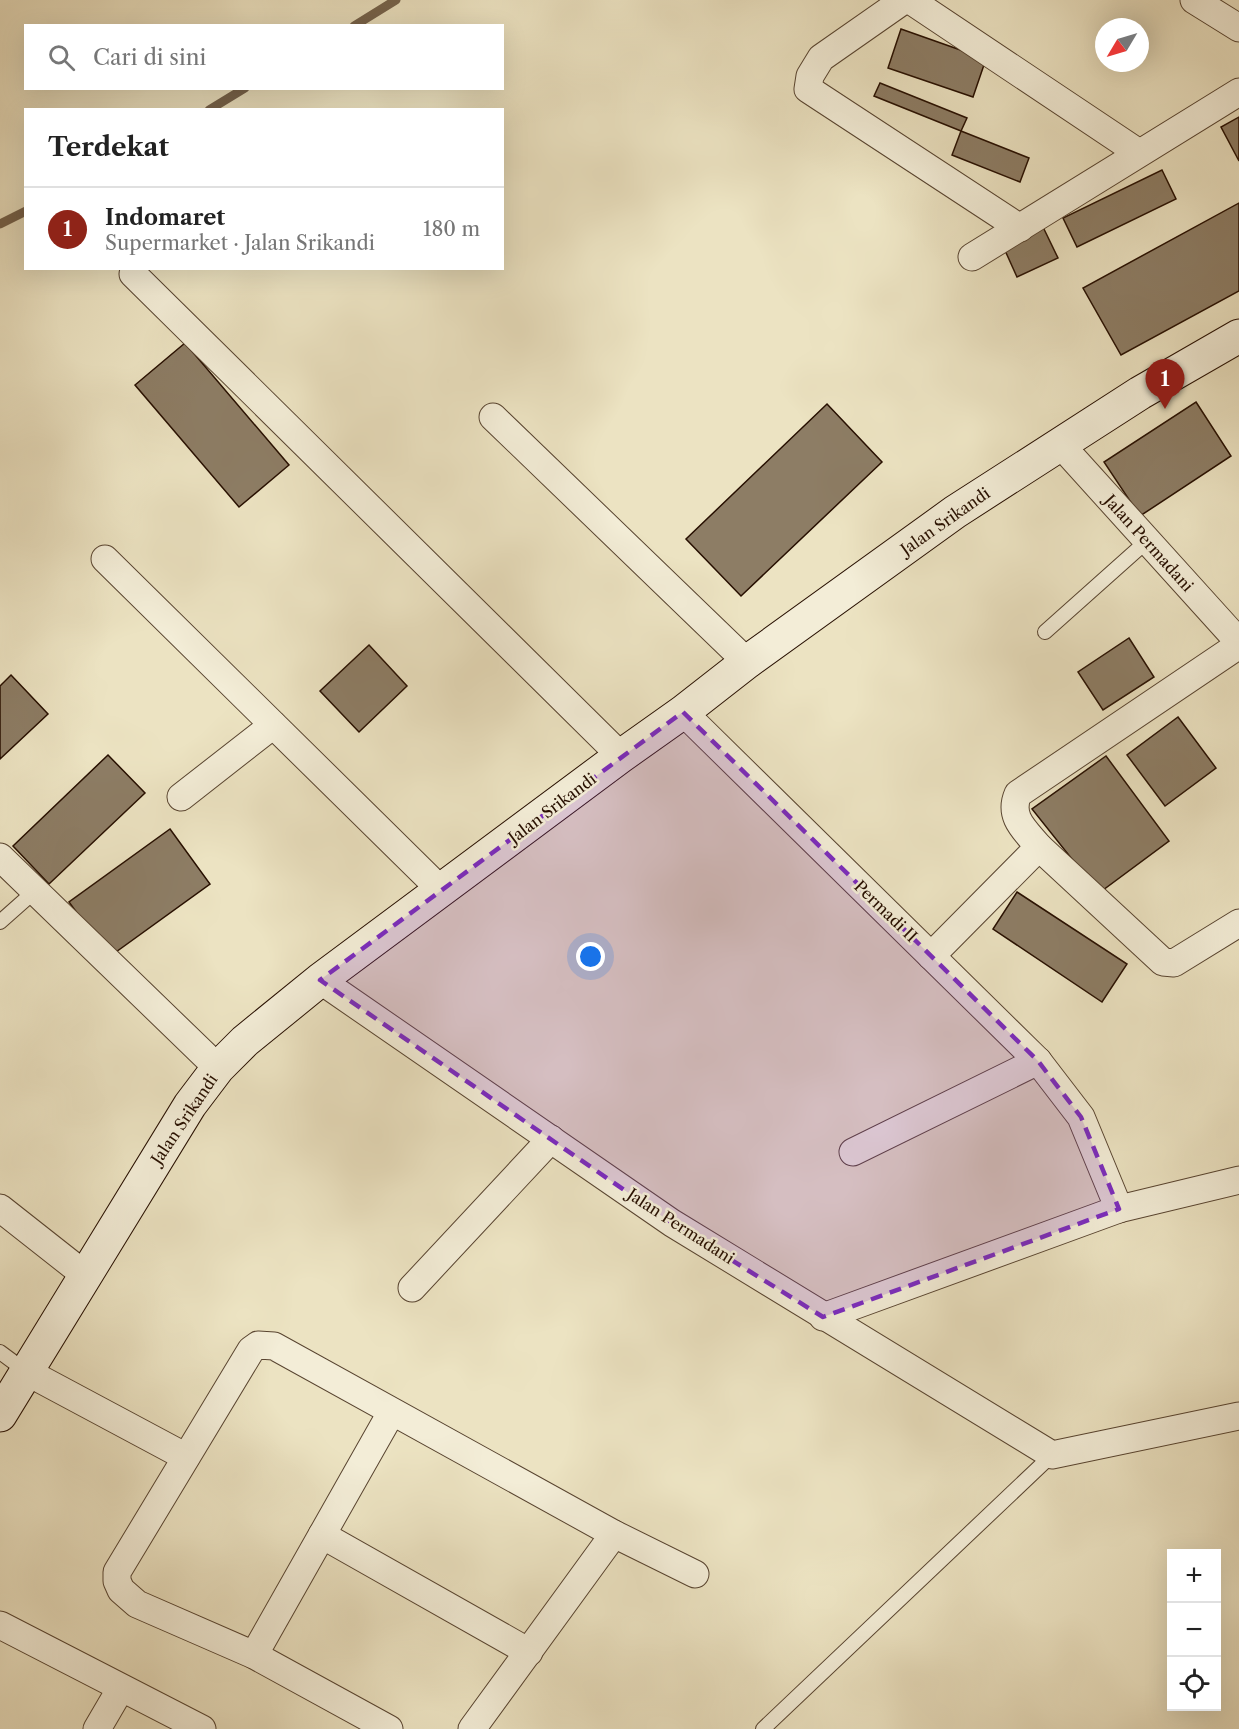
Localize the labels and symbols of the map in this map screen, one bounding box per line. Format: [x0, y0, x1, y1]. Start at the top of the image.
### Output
north arrow [1095, 18, 1149, 72]
pin: 1 [1146, 360, 1184, 409]
street label: Jalan Srikandi [894, 483, 994, 561]
street label: Jalan Permadani [1098, 488, 1198, 596]
street label: Jalan Srikandi [502, 768, 600, 849]
street label: Permadi II [850, 876, 922, 946]
your location [576, 942, 605, 971]
street label: Jalan Srikandi [145, 1070, 222, 1170]
street label: Jalan Permadani [621, 1182, 738, 1268]

